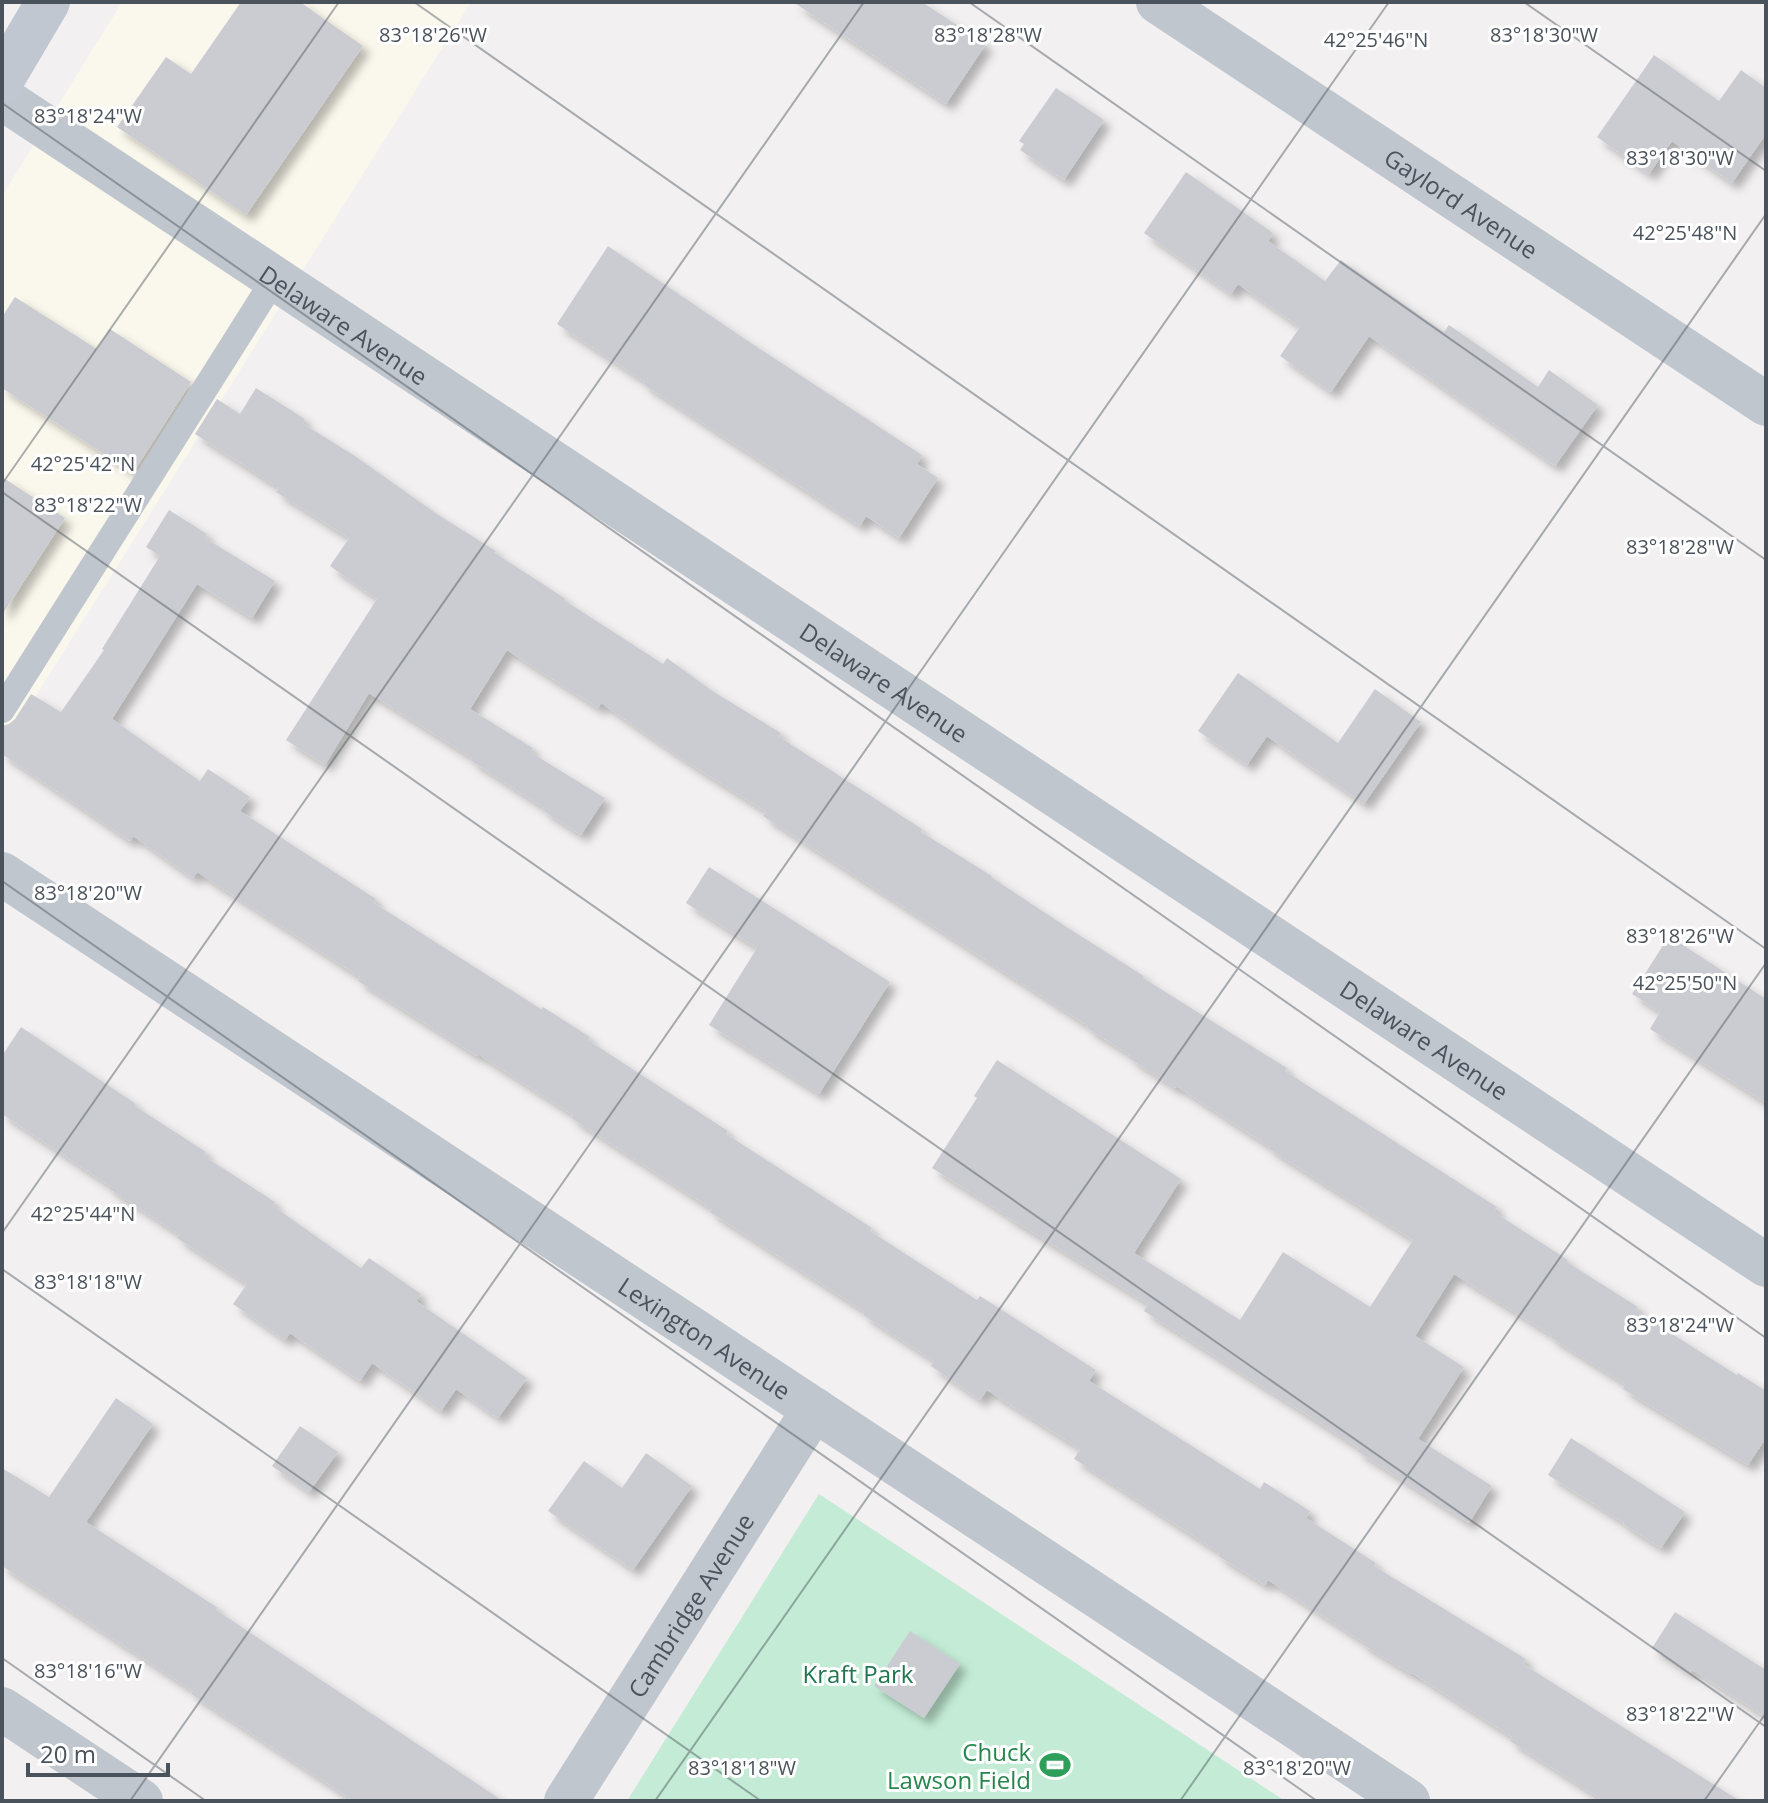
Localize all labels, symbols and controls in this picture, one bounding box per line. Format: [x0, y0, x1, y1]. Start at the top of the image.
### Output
text: 83°18'26"W [379, 21, 488, 48]
text: 83°18'28"W [934, 21, 1043, 48]
text: 83°18'30"W [1490, 21, 1599, 48]
text: 42°25'46"N [1324, 26, 1428, 53]
text: 83°18'24"W [34, 102, 143, 129]
street label: Gaylord Avenue [1378, 140, 1545, 266]
text: 83°18'30"W [1626, 144, 1735, 171]
text: 42°25'48"N [1633, 219, 1737, 246]
street label: Delaware Avenue [253, 257, 435, 392]
text: 42°25'42"N [31, 450, 135, 477]
text: 83°18'22"W [34, 491, 143, 518]
text: 83°18'28"W [1626, 533, 1735, 560]
street label: Delaware Avenue [794, 614, 975, 749]
text: 83°18'20"W [34, 879, 143, 906]
text: 83°18'26"W [1626, 922, 1735, 949]
text: 42°25'50"N [1633, 969, 1737, 996]
street label: Delaware Avenue [1334, 972, 1515, 1107]
text: 42°25'44"N [31, 1200, 135, 1227]
text: 83°18'18"W [34, 1268, 143, 1295]
street label: Lexington Avenue [612, 1269, 798, 1406]
text: 83°18'24"W [1626, 1311, 1735, 1338]
street label: Cambridge Avenue [619, 1506, 761, 1703]
text: 83°18'16"W [34, 1657, 143, 1684]
park label: Kraft Park [803, 1657, 914, 1690]
text: 83°18'22"W [1626, 1700, 1735, 1727]
scale bar [28, 1727, 168, 1777]
place label: Chuck Lawson Field [887, 1735, 1031, 1796]
text: 20 m [40, 1737, 96, 1770]
sports icon: Chuck Lawson Field [1038, 1748, 1072, 1782]
text: 83°18'18"W [688, 1754, 797, 1781]
text: 83°18'20"W [1243, 1754, 1352, 1781]

